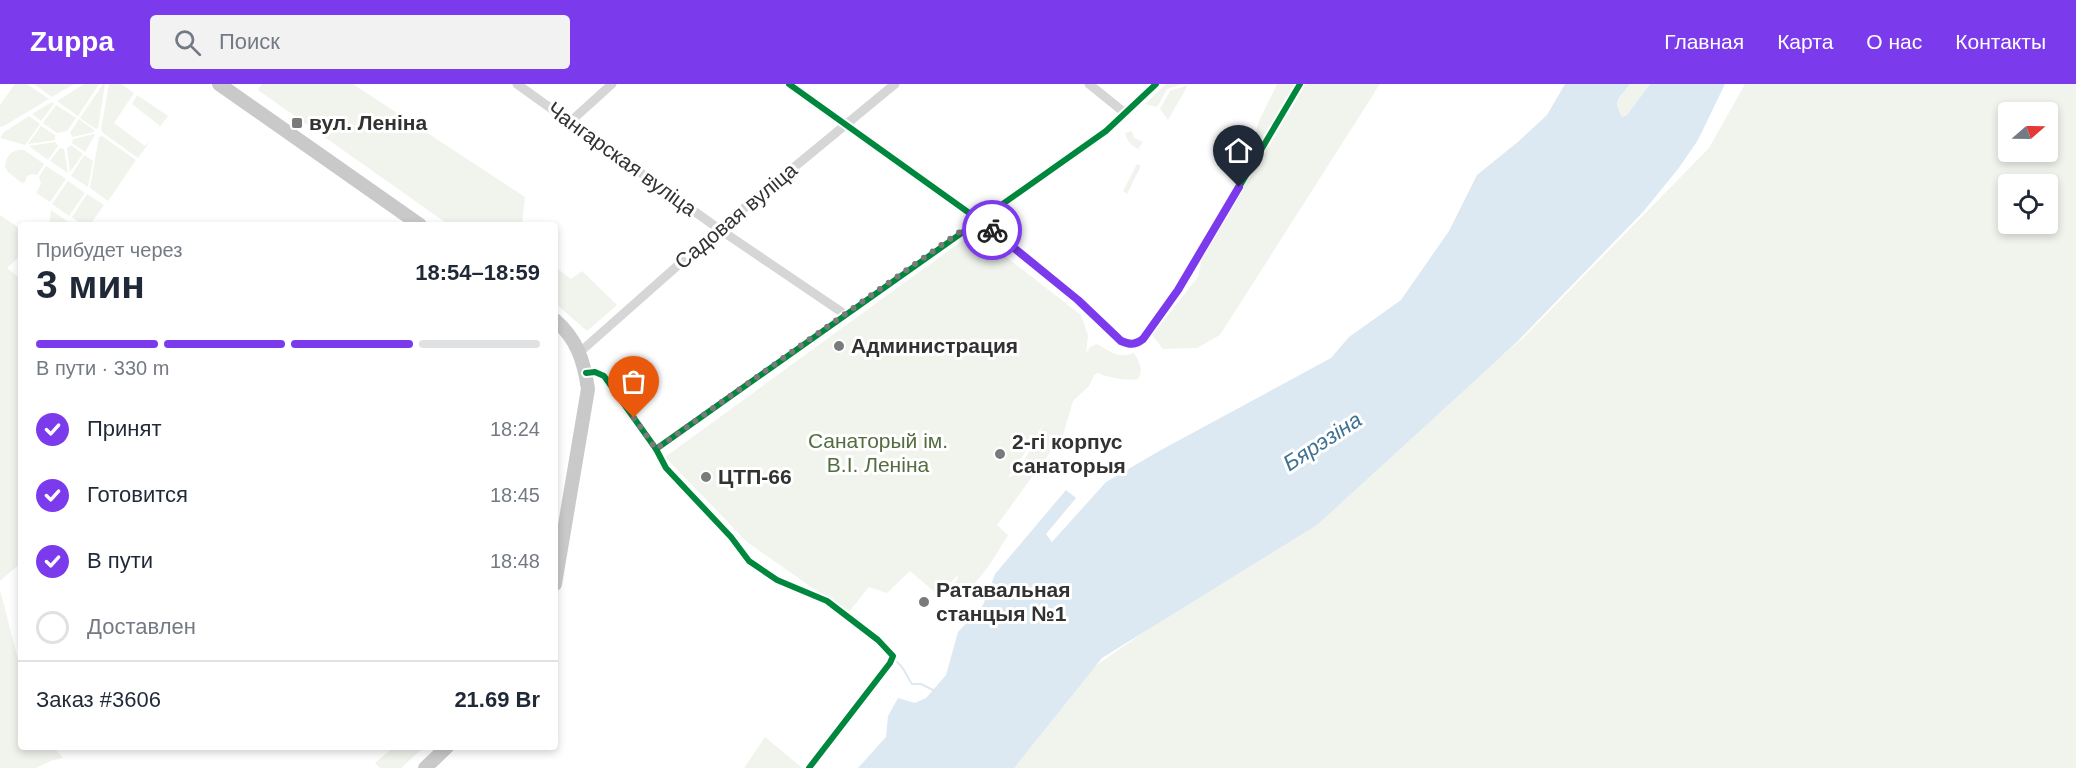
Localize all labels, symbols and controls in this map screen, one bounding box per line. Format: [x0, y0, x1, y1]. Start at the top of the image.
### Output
search box [150, 15, 570, 69]
text: Zuppa [30, 26, 114, 57]
icon: search [171, 26, 204, 59]
text: Поиск [219, 29, 280, 54]
text: Главная [1664, 30, 1744, 53]
text: Карта [1777, 30, 1833, 53]
text: О нас [1866, 30, 1922, 53]
text: Контакты [1955, 30, 2046, 53]
street label: Чангарская вуліца [543, 97, 701, 220]
north arrow [1998, 102, 2058, 162]
map controls [1998, 102, 2058, 234]
place label: вул. Леніна [309, 111, 427, 134]
marker: вул. Леніна [290, 116, 304, 130]
pin [1213, 125, 1264, 187]
icon: home [1222, 134, 1255, 167]
street label: Садовая вуліца [670, 158, 802, 273]
button: locate [1998, 174, 2058, 234]
courier [962, 200, 1022, 260]
icon: bike [976, 214, 1009, 247]
text: Прибудет через [36, 239, 182, 261]
text: 18:54–18:59 [415, 260, 540, 285]
text: 3 мин [36, 263, 145, 306]
place label: Администрация [851, 334, 1018, 357]
marker: Администрация [832, 339, 846, 353]
pin [608, 356, 659, 418]
text: В пути · 330 m [36, 357, 169, 379]
icon: bag [617, 365, 650, 398]
water label: Бярэзіна [1278, 407, 1366, 476]
icon: check [36, 413, 69, 446]
text: Принят [87, 416, 161, 441]
text: 18:24 [490, 418, 540, 440]
park label: Санаторый ім. В.І. Леніна [808, 429, 948, 476]
place label: 2-гі корпус санаторыя [1012, 430, 1126, 477]
marker: 2-гі корпус санаторыя [993, 447, 1007, 461]
place label: ЦТП-66 [718, 465, 792, 488]
marker: ЦТП-66 [699, 470, 713, 484]
icon: check [36, 479, 69, 512]
text: Готовится [87, 482, 188, 507]
text: 18:45 [490, 484, 540, 506]
icon: check [36, 545, 69, 578]
text: В пути [87, 548, 153, 573]
text: 18:48 [490, 550, 540, 572]
place label: Ратавальная станцыя №1 [936, 578, 1071, 625]
marker: Ратавальная станцыя №1 [917, 595, 931, 609]
text: Доставлен [87, 614, 196, 639]
text: Заказ #3606 [36, 687, 161, 712]
text: 21.69 Br [454, 687, 540, 712]

